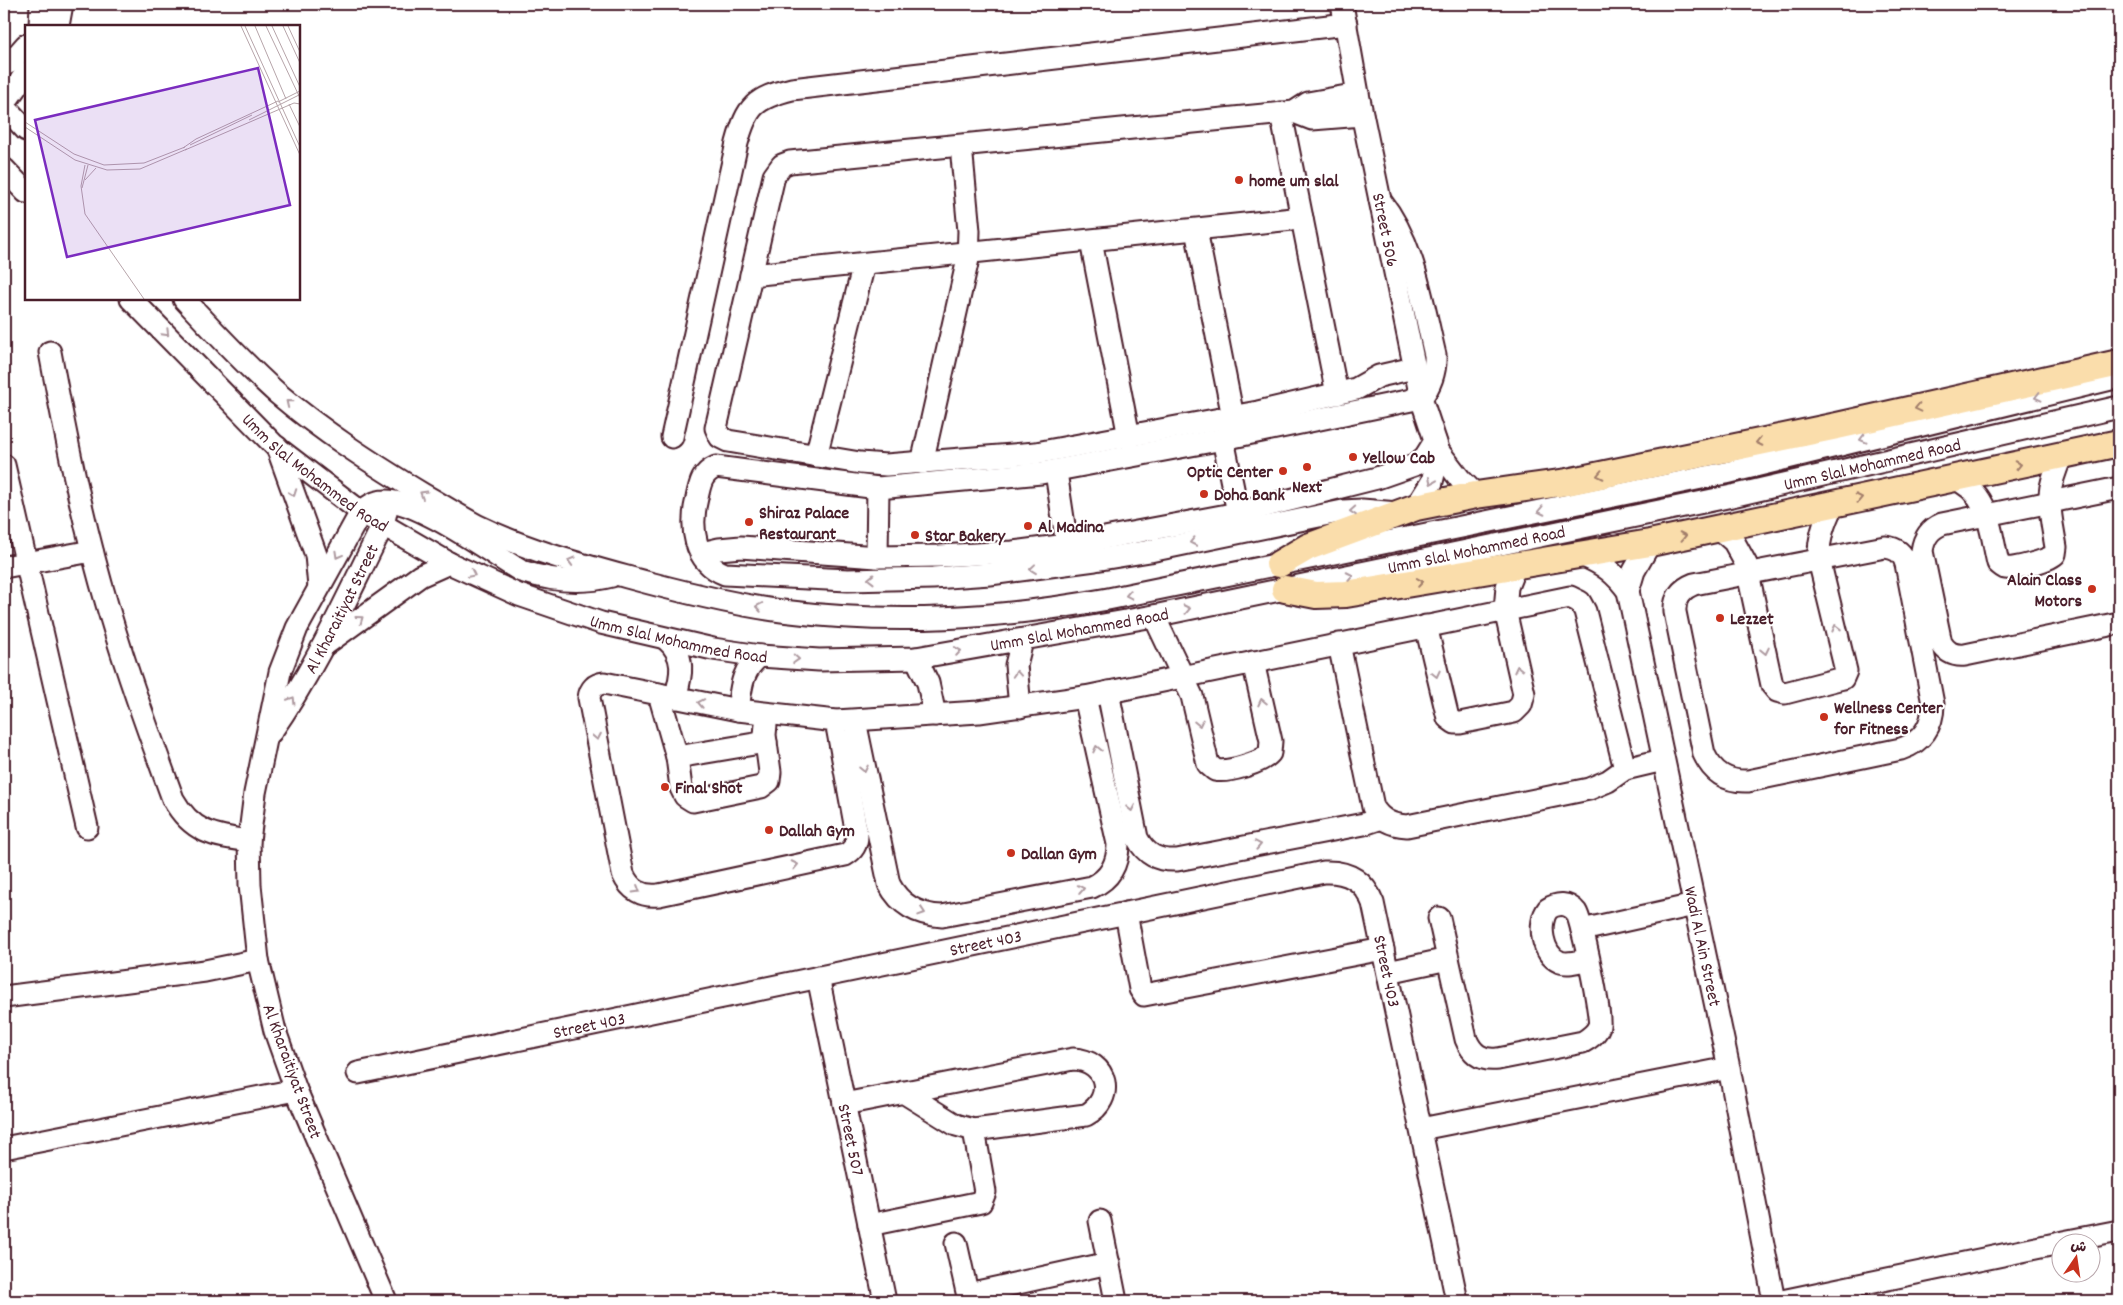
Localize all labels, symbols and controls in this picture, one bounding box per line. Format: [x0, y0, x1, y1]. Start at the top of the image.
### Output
inset map [25, 25, 300, 300]
place label: home um slal [1249, 170, 1339, 195]
marker: home um slal [1233, 174, 1245, 186]
street label: Street 506 [1364, 191, 1404, 269]
one-way arrow [160, 328, 169, 337]
one-way arrow [2033, 391, 2042, 402]
one-way arrow [286, 400, 295, 408]
one-way arrow [1914, 402, 1922, 413]
street label: Umm Slal Mohammed Road [235, 409, 392, 540]
one-way arrow [1859, 433, 1868, 444]
street label: Umm Slal Mohammed Road [1782, 434, 1964, 499]
one-way arrow [1755, 437, 1764, 447]
place label: Yellow Cab [1362, 447, 1435, 472]
marker: Yellow Cab [1347, 451, 1359, 463]
one-way arrow [2013, 460, 2022, 470]
place label: Optic Center [1187, 461, 1273, 486]
marker: Next [1301, 461, 1313, 473]
marker: Optic Center [1277, 465, 1289, 477]
one-way arrow [1595, 469, 1604, 480]
place label: Next [1292, 476, 1322, 501]
one-way arrow [1427, 476, 1438, 485]
place label: Doha Bank [1214, 484, 1285, 509]
one-way arrow [287, 488, 297, 497]
marker: Doha Bank [1198, 488, 1210, 500]
one-way arrow [420, 490, 429, 500]
one-way arrow [1854, 494, 1863, 504]
place label: Shiraz Palace Restaurant [759, 502, 849, 548]
one-way arrow [1348, 505, 1356, 516]
one-way arrow [1536, 505, 1545, 516]
marker: Shiraz Palace Restaurant [743, 516, 755, 528]
place label: Al Madina [1038, 516, 1104, 541]
marker: Al Madina [1022, 520, 1034, 532]
street label: Umm Slal Mohammed Road [1386, 521, 1568, 582]
place label: Star Bakery [925, 525, 1006, 550]
marker: Star Bakery [909, 529, 921, 541]
one-way arrow [1678, 531, 1687, 542]
one-way arrow [1189, 536, 1198, 546]
street label: Al Kharaitiyat Street [300, 541, 387, 679]
one-way arrow [334, 549, 344, 558]
one-way arrow [567, 556, 575, 566]
one-way arrow [1029, 563, 1037, 574]
one-way arrow [466, 568, 475, 578]
place label: Alain Class Motors [2007, 569, 2082, 615]
one-way arrow [1345, 571, 1354, 582]
one-way arrow [867, 574, 874, 584]
one-way arrow [1415, 578, 1424, 588]
marker: Alain Class Motors [2086, 583, 2098, 595]
one-way arrow [1124, 589, 1133, 599]
one-way arrow [754, 603, 763, 613]
street label: Umm Slal Mohammed Road [988, 603, 1171, 660]
one-way arrow [1182, 605, 1191, 615]
place label: Lezzet [1730, 608, 1774, 633]
street label: Umm Slal Mohammed Road [586, 610, 768, 671]
marker: Lezzet [1714, 612, 1726, 624]
one-way arrow [355, 616, 364, 625]
one-way arrow [1831, 624, 1842, 633]
one-way arrow [1759, 646, 1770, 655]
one-way arrow [954, 647, 962, 657]
one-way arrow [793, 654, 801, 665]
one-way arrow [1513, 664, 1524, 673]
one-way arrow [1011, 669, 1022, 677]
one-way arrow [1430, 669, 1441, 678]
one-way arrow [286, 696, 296, 705]
place label: Wellness Center for Fitness [1833, 697, 1943, 743]
one-way arrow [697, 698, 706, 709]
one-way arrow [1257, 698, 1268, 707]
marker: Wellness Center for Fitness [1818, 711, 1830, 723]
one-way arrow [1193, 719, 1204, 728]
one-way arrow [591, 732, 601, 741]
one-way arrow [1092, 745, 1103, 754]
one-way arrow [859, 765, 869, 773]
place label: Final Shot [675, 777, 743, 802]
marker: Final Shot [659, 781, 671, 793]
one-way arrow [1125, 804, 1136, 813]
place label: Dallah Gym [779, 820, 855, 845]
marker: Dallah Gym [763, 824, 775, 836]
one-way arrow [1254, 840, 1263, 850]
place label: Dallan Gym [1021, 843, 1097, 868]
marker: Dallan Gym [1005, 847, 1017, 859]
one-way arrow [791, 861, 800, 871]
one-way arrow [632, 884, 641, 894]
street label: Wadi Al Ain Street [1676, 884, 1726, 1010]
one-way arrow [1077, 885, 1085, 895]
one-way arrow [917, 907, 925, 917]
street label: Street 403 [948, 925, 1024, 965]
street label: Street 403 [1365, 933, 1405, 1010]
street label: Al Kharaitiyat Street [255, 1001, 327, 1143]
street label: Street 403 [551, 1008, 628, 1047]
street label: Street 507 [830, 1102, 869, 1178]
north arrow [2050, 1232, 2100, 1282]
text: ش [2069, 1236, 2088, 1259]

